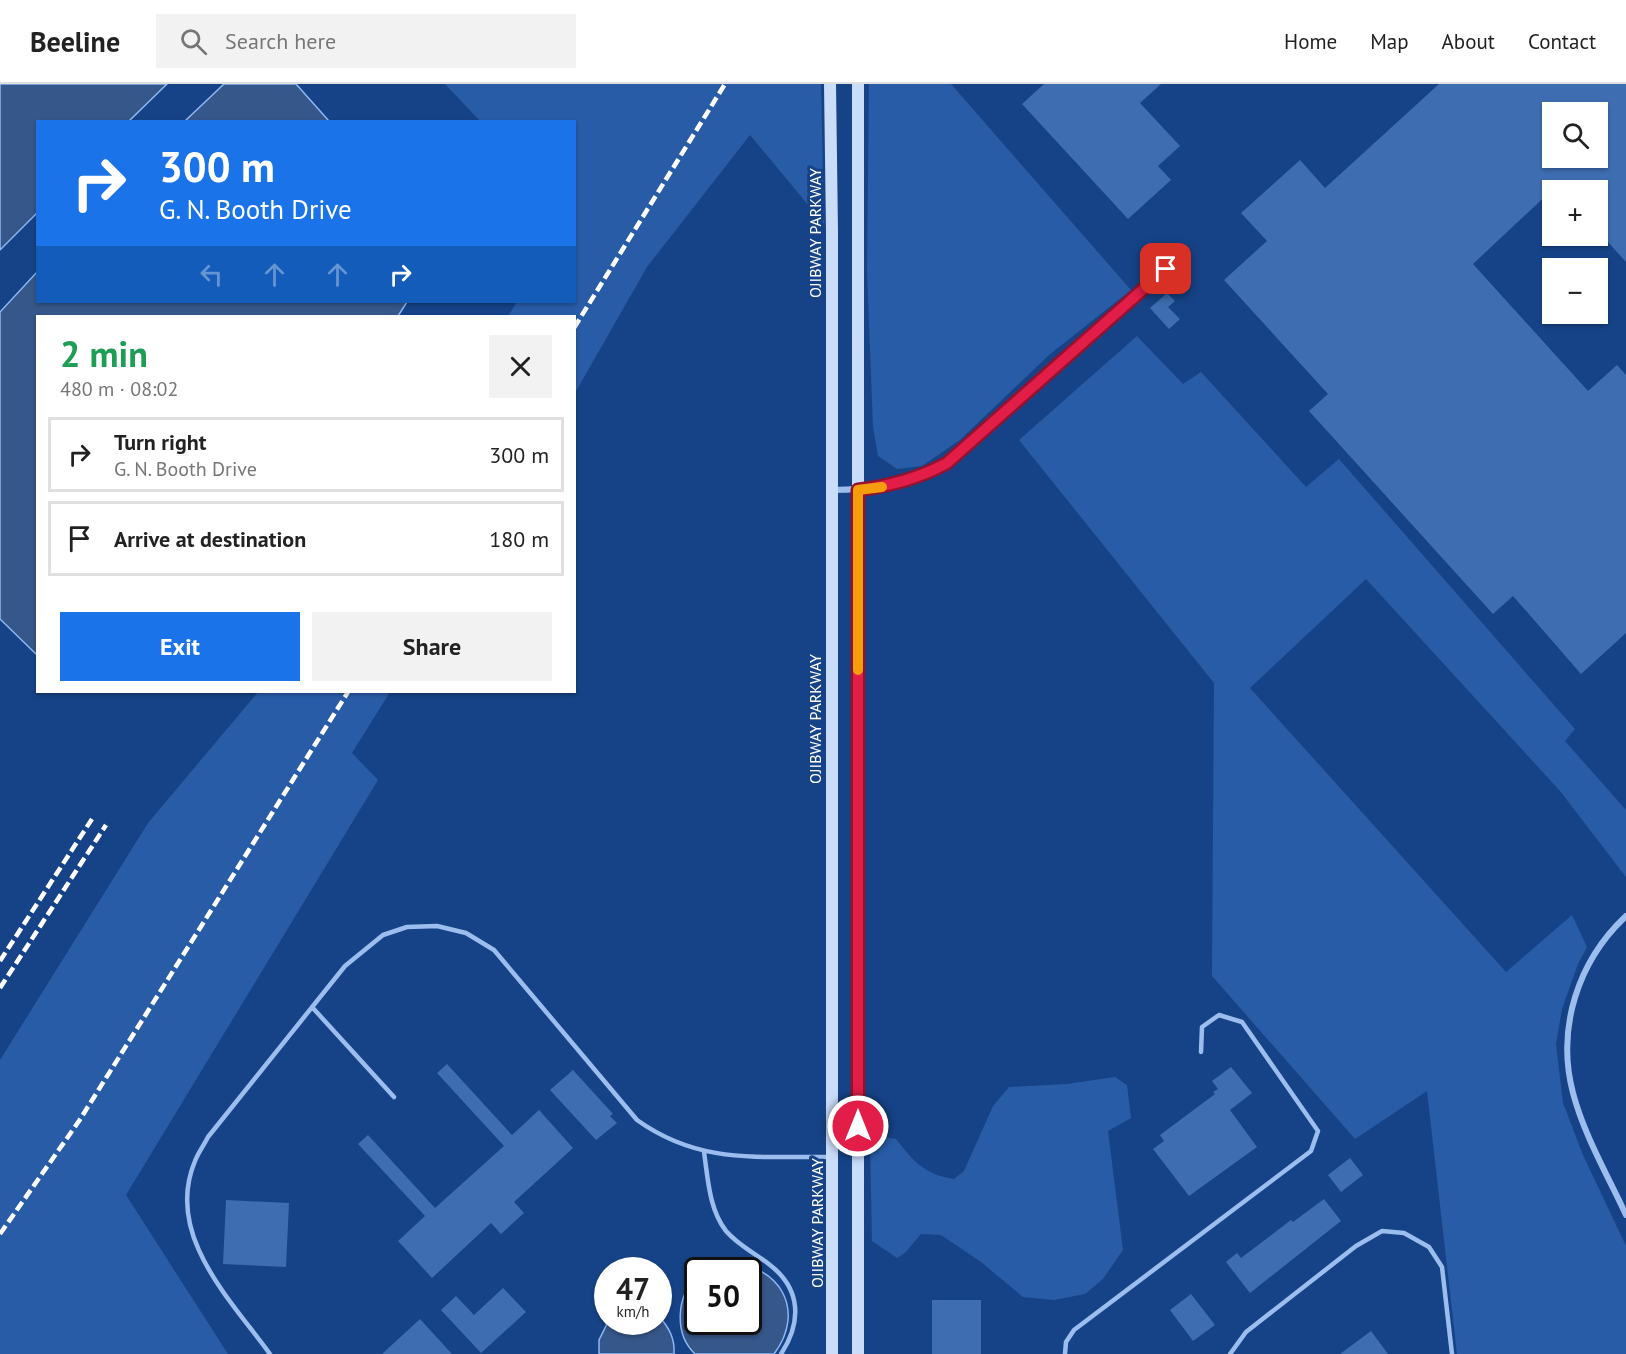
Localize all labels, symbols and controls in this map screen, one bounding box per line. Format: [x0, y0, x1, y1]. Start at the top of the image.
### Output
search box [156, 14, 576, 68]
text: Beeline [30, 23, 120, 60]
icon: search [177, 25, 210, 58]
text: Search here [225, 27, 336, 55]
text: Home [1284, 28, 1337, 55]
text: Map [1370, 28, 1409, 55]
text: About [1442, 28, 1495, 55]
text: Contact [1528, 28, 1596, 55]
map controls [1542, 102, 1608, 324]
button: search [1542, 102, 1608, 168]
text: 300 m [159, 139, 275, 194]
icon: right [60, 144, 138, 222]
street label: OJIBWAY PARKWAY [805, 168, 825, 298]
button: + [1542, 180, 1608, 246]
text: G. N. Booth Drive [159, 192, 352, 226]
pin [1140, 243, 1191, 294]
icon: arrive [1149, 252, 1182, 285]
icon: left [195, 258, 228, 291]
icon: ahead [258, 258, 291, 291]
icon: ahead [321, 258, 354, 291]
icon: right [384, 258, 417, 291]
button: − [1542, 258, 1608, 324]
text: 2 min [60, 330, 148, 377]
button: close [489, 335, 552, 398]
text: 480 m · 08:02 [60, 376, 178, 402]
text: Turn right [114, 428, 206, 456]
icon: right [63, 438, 96, 471]
text: 300 m [489, 441, 549, 469]
text: G. N. Booth Drive [114, 456, 257, 482]
icon: arrive [63, 522, 96, 555]
text: Arrive at destination [114, 525, 306, 553]
text: 180 m [489, 525, 549, 553]
button: Exit [60, 612, 300, 681]
button: Share [312, 612, 552, 681]
street label: OJIBWAY PARKWAY [805, 654, 825, 784]
position arrow [826, 1094, 890, 1158]
street label: OJIBWAY PARKWAY [807, 1158, 827, 1288]
speed limit sign: 50 [684, 1257, 762, 1335]
text: 47 [616, 1269, 650, 1308]
text: km/h [617, 1302, 649, 1321]

